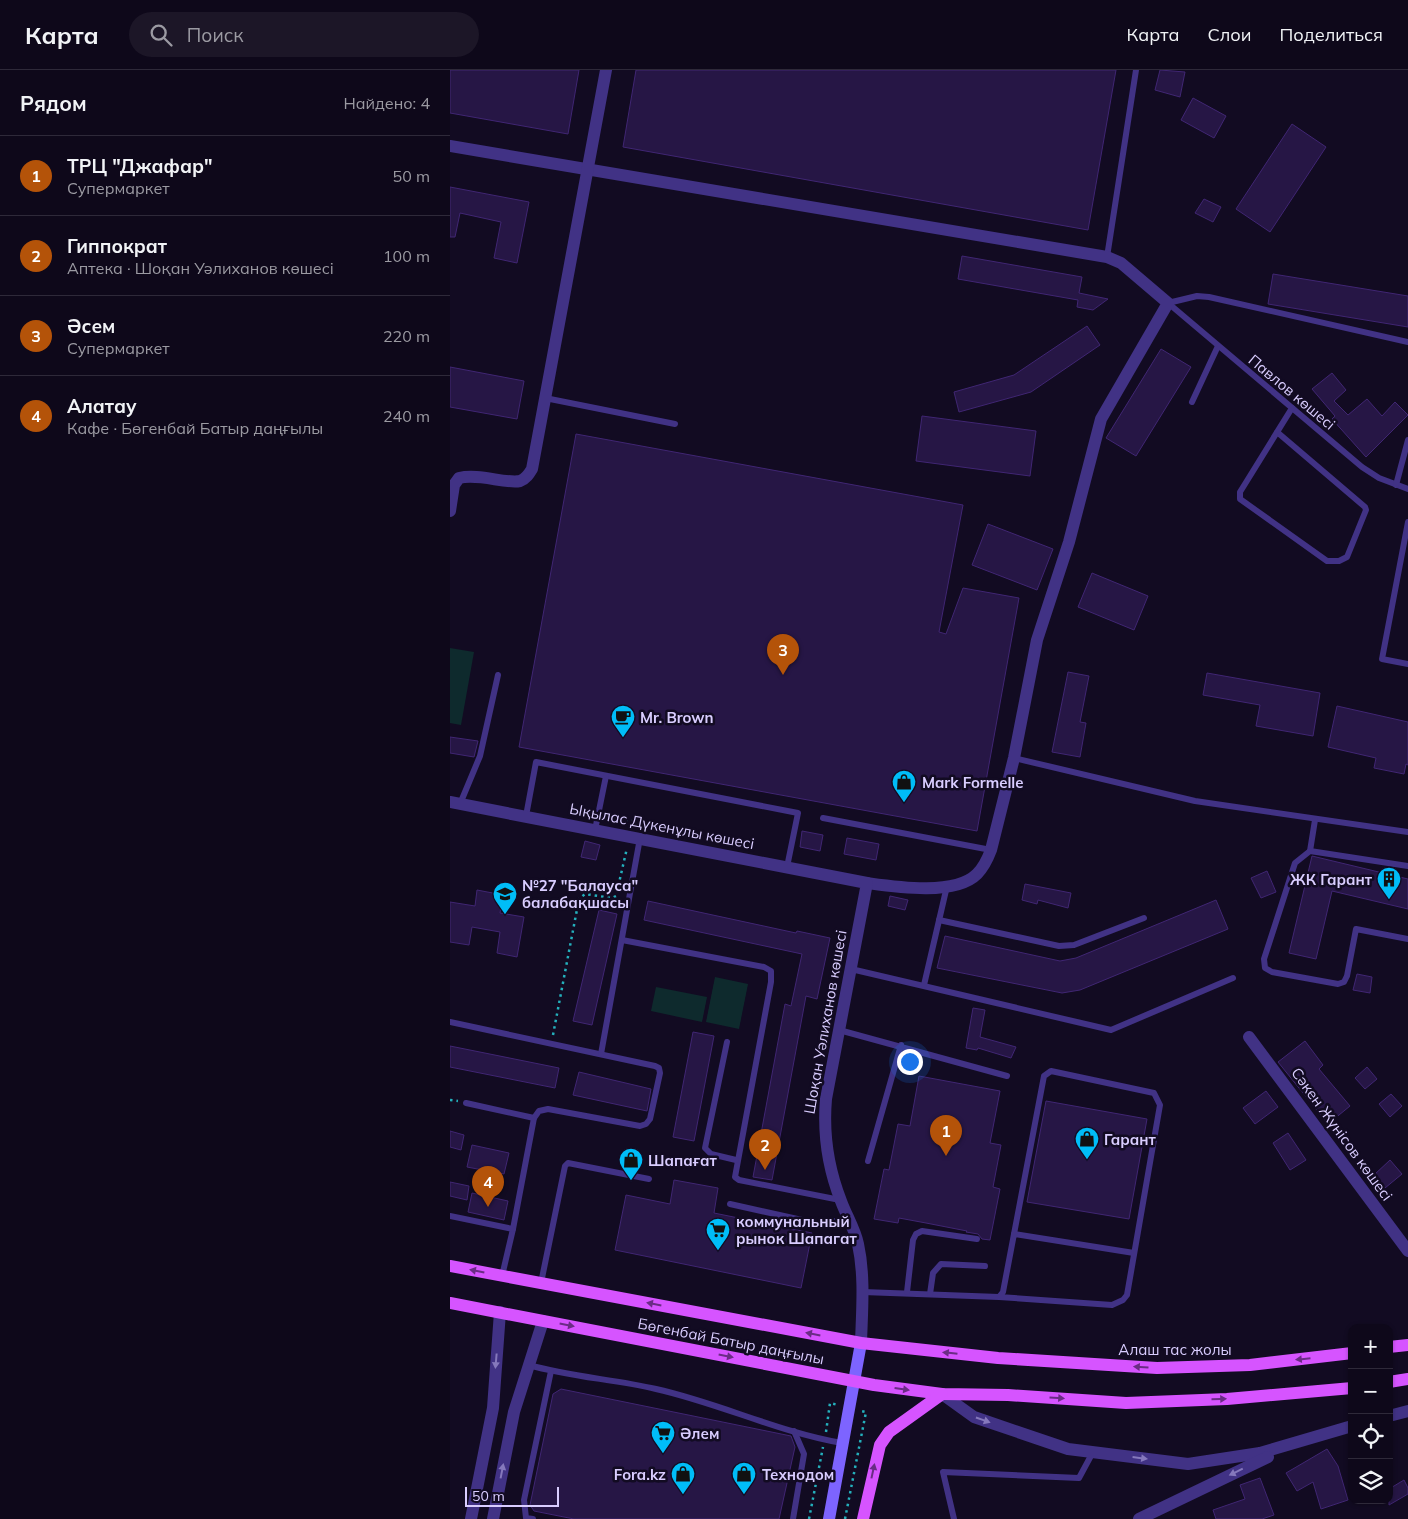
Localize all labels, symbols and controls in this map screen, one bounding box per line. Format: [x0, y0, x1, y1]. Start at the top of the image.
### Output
search box [129, 12, 479, 57]
text: Карта [25, 20, 99, 50]
icon: search [147, 21, 175, 49]
text: Поиск [187, 23, 244, 47]
text: Карта [1127, 23, 1179, 46]
text: Слои [1207, 23, 1252, 46]
text: Поделиться [1280, 23, 1383, 46]
text: Рядом [20, 90, 87, 116]
text: Найдено: 4 [344, 93, 430, 113]
text: ТРЦ "Джафар" [67, 154, 213, 178]
text: 1 [31, 166, 41, 186]
text: 50 m [393, 166, 430, 186]
text: Супермаркет [67, 178, 170, 198]
text: Гиппократ [67, 234, 167, 258]
text: 2 [31, 246, 41, 266]
text: 100 m [383, 246, 430, 266]
text: Аптека · Шоқан Уәлиханов көшесі [67, 258, 334, 278]
text: Әсем [67, 314, 115, 338]
text: 3 [31, 326, 41, 346]
text: 220 m [383, 326, 430, 346]
text: Супермаркет [67, 338, 170, 358]
street label: Павлов көшесі [1245, 350, 1339, 434]
text: Алатау [67, 394, 137, 418]
text: 4 [31, 406, 41, 426]
text: 240 m [383, 406, 430, 426]
text: Кафе · Бөгенбай Батыр даңғылы [67, 418, 323, 438]
pin: 3 [767, 634, 799, 675]
cafe icon: Mr. Brown [610, 704, 636, 738]
place label: Mr. Brown [640, 708, 714, 727]
shop icon: Mark Formelle [891, 769, 917, 803]
place label: Mark Formelle [922, 773, 1023, 792]
street label: Ықылас Дүкенұлы көшесі [568, 799, 756, 853]
building icon: ЖК Гарант [1376, 866, 1402, 900]
place label: ЖК Гарант [1290, 870, 1373, 889]
place label: №27 "Балауса" балабақшасы [522, 876, 638, 912]
school or university icon: №27 "Балауса" балабақшасы [492, 881, 518, 915]
street label: Шоқан Уәлиханов көшесі [799, 929, 851, 1115]
your location [897, 1049, 923, 1075]
street label: Сәкен Жүнісов көшесі [1287, 1064, 1397, 1204]
pin: 1 [930, 1115, 962, 1156]
shop icon: Гарант [1074, 1126, 1100, 1160]
pin: 2 [749, 1129, 781, 1170]
place label: Гарант [1104, 1130, 1157, 1149]
shop icon: Шапағат [618, 1147, 644, 1181]
place label: Шапағат [648, 1151, 718, 1170]
pin: 4 [472, 1166, 504, 1207]
place label: коммунальный рынок Шапагат [736, 1212, 858, 1248]
supermarket icon: коммунальный рынок Шапагат [705, 1217, 731, 1251]
one-way arrow [468, 1266, 484, 1274]
one-way arrow [646, 1300, 661, 1308]
street label: Бөгенбай Батыр даңғылы [636, 1314, 826, 1368]
one-way arrow [559, 1322, 575, 1330]
map controls [1348, 1324, 1393, 1504]
button: + [1348, 1324, 1393, 1369]
one-way arrow [805, 1330, 821, 1338]
street label: Алаш тас жолы [1118, 1340, 1232, 1359]
one-way arrow [942, 1349, 958, 1357]
one-way arrow [492, 1353, 500, 1369]
one-way arrow [719, 1353, 735, 1361]
one-way arrow [1295, 1356, 1311, 1364]
one-way arrow [1133, 1362, 1149, 1370]
button: − [1348, 1369, 1393, 1414]
one-way arrow [894, 1385, 910, 1393]
one-way arrow [1049, 1395, 1065, 1403]
one-way arrow [1212, 1395, 1228, 1403]
button: locate [1348, 1414, 1393, 1459]
one-way arrow [976, 1416, 991, 1424]
supermarket icon: Әлем [650, 1420, 676, 1454]
place label: Әлем [680, 1424, 719, 1443]
one-way arrow [1132, 1454, 1148, 1462]
button: layers [1348, 1459, 1393, 1504]
shop icon: Fora.kz [670, 1461, 696, 1495]
shop icon: Технодом [731, 1461, 757, 1495]
one-way arrow [870, 1463, 878, 1479]
one-way arrow [498, 1464, 506, 1479]
place label: Fora.kz [614, 1465, 666, 1484]
place label: Технодом [762, 1465, 834, 1484]
one-way arrow [1228, 1468, 1243, 1477]
scale bar [465, 1484, 559, 1507]
text: 50 m [472, 1487, 505, 1505]

